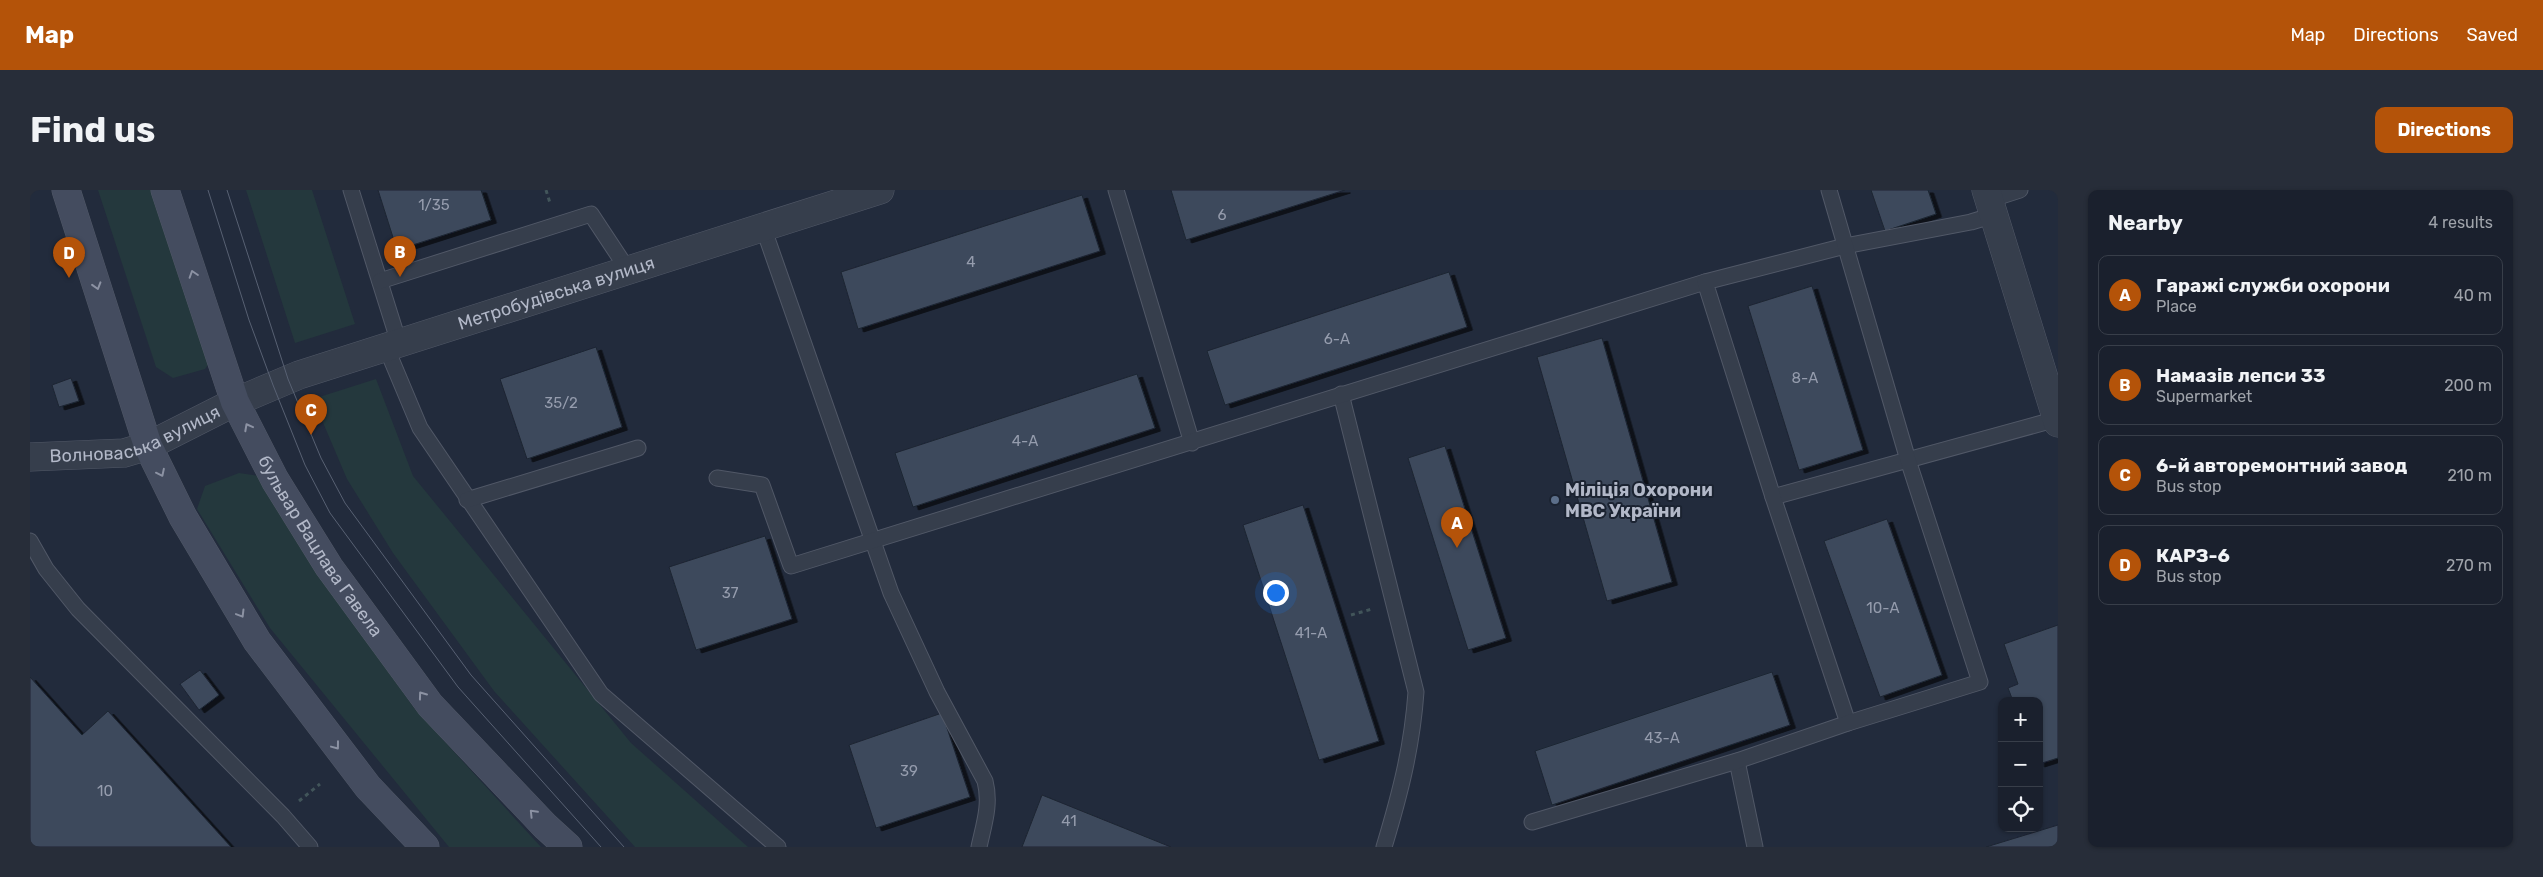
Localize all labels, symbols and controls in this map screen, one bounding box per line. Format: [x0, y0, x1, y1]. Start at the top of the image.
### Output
text: Map [25, 21, 74, 49]
text: Map [2290, 24, 2325, 46]
text: Directions [2353, 24, 2439, 46]
text: Saved [2467, 24, 2518, 46]
button: Directions [2375, 107, 2513, 153]
text: Find us [30, 109, 155, 151]
house number: 1/35 [418, 196, 450, 214]
house number: 6 [1217, 206, 1227, 224]
text: Nearby [2108, 210, 2183, 235]
text: 4 results [2428, 213, 2493, 232]
pin: B [384, 236, 416, 277]
pin: D [53, 237, 85, 278]
street label: Метробудівська вулиця [455, 252, 657, 335]
house number: 4 [966, 253, 976, 271]
one-way arrow [188, 271, 198, 279]
text: Гаражі служби охорони [2156, 274, 2390, 297]
one-way arrow [91, 282, 101, 290]
text: A [2119, 286, 2131, 305]
text: 40 m [2454, 286, 2492, 305]
text: Place [2156, 297, 2197, 316]
house number: 6-А [1324, 330, 1350, 348]
text: Намазів лепси 33 [2156, 364, 2325, 387]
house number: 8-А [1792, 369, 1818, 387]
text: B [2119, 376, 2131, 395]
text: 200 m [2444, 376, 2492, 395]
text: Supermarket [2156, 387, 2252, 406]
pin: C [295, 394, 327, 435]
house number: 35/2 [544, 394, 578, 412]
street label: Волноваська вулиця [49, 400, 224, 467]
one-way arrow [244, 423, 254, 432]
house number: 4-А [1012, 432, 1038, 450]
street label: бульвар Вацлава Гавела [253, 452, 387, 641]
text: 6-й авторемонтний завод [2156, 454, 2407, 477]
text: C [2119, 466, 2131, 485]
text: 210 m [2447, 466, 2492, 485]
one-way arrow [155, 468, 166, 477]
text: Bus stop [2156, 477, 2222, 496]
place label: Міліція Охорони МВС України [1565, 479, 1713, 522]
marker: Міліція Охорони МВС України [1549, 494, 1561, 506]
pin: A [1441, 507, 1473, 548]
text: КАРЗ-6 [2156, 544, 2230, 567]
text: D [2119, 556, 2131, 575]
text: 270 m [2446, 556, 2492, 575]
text: Bus stop [2156, 567, 2222, 586]
your location [1263, 580, 1289, 606]
house number: 37 [722, 584, 739, 602]
house number: 10-А [1866, 599, 1900, 617]
one-way arrow [234, 609, 244, 618]
house number: 41-А [1295, 624, 1327, 642]
one-way arrow [419, 691, 428, 700]
map controls [1998, 697, 2043, 832]
button: + [1998, 697, 2043, 742]
house number: 43-А [1644, 729, 1680, 747]
one-way arrow [331, 740, 339, 749]
button: − [1998, 742, 2043, 787]
house number: 39 [900, 762, 918, 780]
house number: 10 [97, 782, 113, 800]
button: locate [1998, 787, 2043, 832]
one-way arrow [530, 810, 539, 819]
house number: 41 [1061, 812, 1077, 830]

